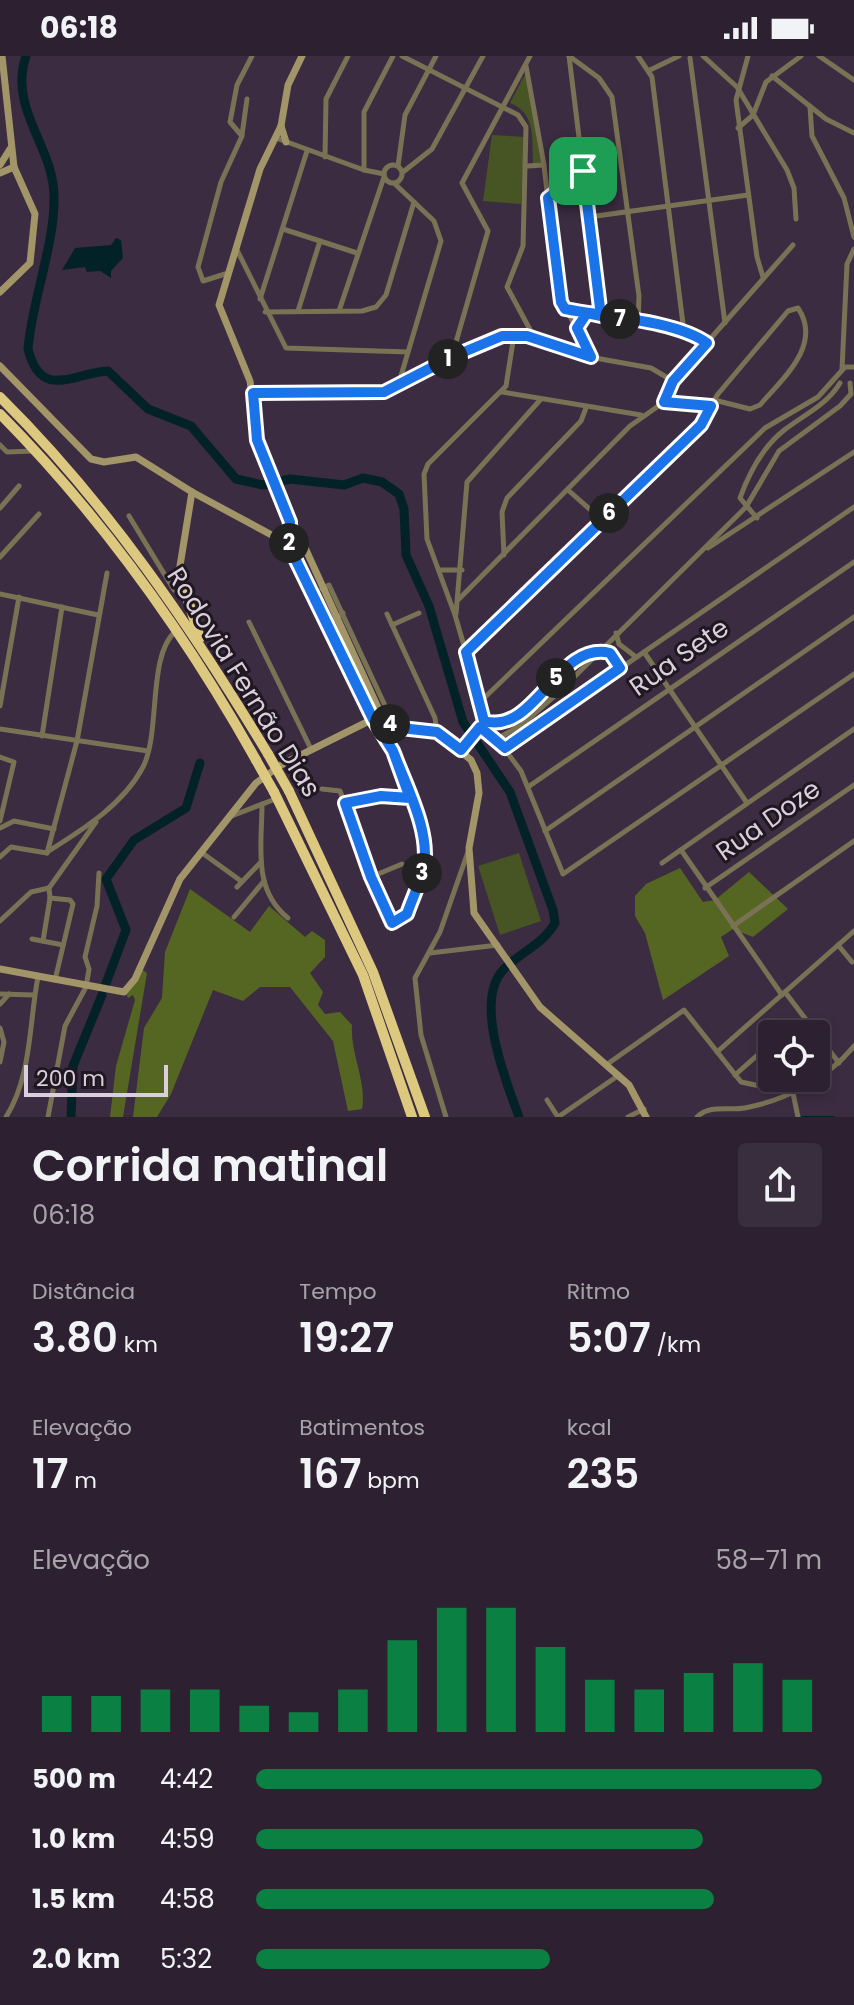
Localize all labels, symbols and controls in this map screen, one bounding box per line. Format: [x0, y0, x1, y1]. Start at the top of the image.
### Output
text: 06:18 [40, 6, 118, 49]
pin [549, 137, 617, 205]
icon: arrive [561, 149, 605, 193]
pin: 7 [600, 299, 640, 339]
text: 7 [614, 303, 626, 334]
pin: 1 [428, 339, 468, 379]
text: 1 [444, 343, 452, 374]
pin: 6 [589, 493, 629, 533]
text: 6 [602, 497, 616, 528]
pin: 2 [269, 523, 309, 563]
text: 2 [283, 527, 295, 558]
street label: Rodovia Fernão Dias [159, 560, 329, 804]
street label: Rua Sete [622, 610, 736, 704]
pin: 5 [536, 658, 576, 698]
text: 5 [549, 662, 563, 693]
pin: 4 [370, 704, 410, 744]
text: 4 [383, 708, 397, 739]
street label: Rua Doze [709, 771, 827, 869]
pin: 3 [402, 853, 442, 893]
text: 3 [415, 857, 429, 888]
map controls [758, 1020, 830, 1092]
button: locate [758, 1020, 830, 1092]
scale bar [24, 1061, 168, 1097]
text: 200 m [36, 1063, 105, 1094]
text: Corrida matinal [32, 1135, 388, 1196]
button: share [738, 1143, 822, 1227]
text: 06:18 [32, 1197, 95, 1233]
text: Distância [32, 1276, 135, 1307]
text: Tempo [299, 1276, 376, 1307]
text: Ritmo [567, 1276, 630, 1307]
text: 3.80 [32, 1310, 118, 1366]
text: 19:27 [299, 1310, 394, 1366]
text: 5:07 [567, 1310, 651, 1366]
text: km [118, 1329, 158, 1360]
text: /km [651, 1329, 701, 1360]
text: Elevação [32, 1412, 132, 1443]
text: Batimentos [299, 1412, 425, 1443]
text: kcal [567, 1412, 612, 1443]
text: 17 [32, 1446, 68, 1502]
text: 167 [299, 1446, 361, 1502]
text: 235 [567, 1446, 639, 1502]
text: m [68, 1465, 97, 1496]
text: bpm [361, 1465, 420, 1496]
text: Elevação [32, 1542, 150, 1578]
text: 58–71 m [715, 1542, 822, 1578]
text: 500 m [32, 1761, 116, 1797]
text: 4:42 [160, 1761, 213, 1797]
text: 1.0 km [32, 1821, 115, 1857]
text: 4:59 [160, 1821, 215, 1857]
text: 1.5 km [32, 1881, 115, 1917]
text: 4:58 [160, 1881, 215, 1917]
text: 2.0 km [32, 1941, 120, 1977]
text: 5:32 [160, 1941, 212, 1977]

